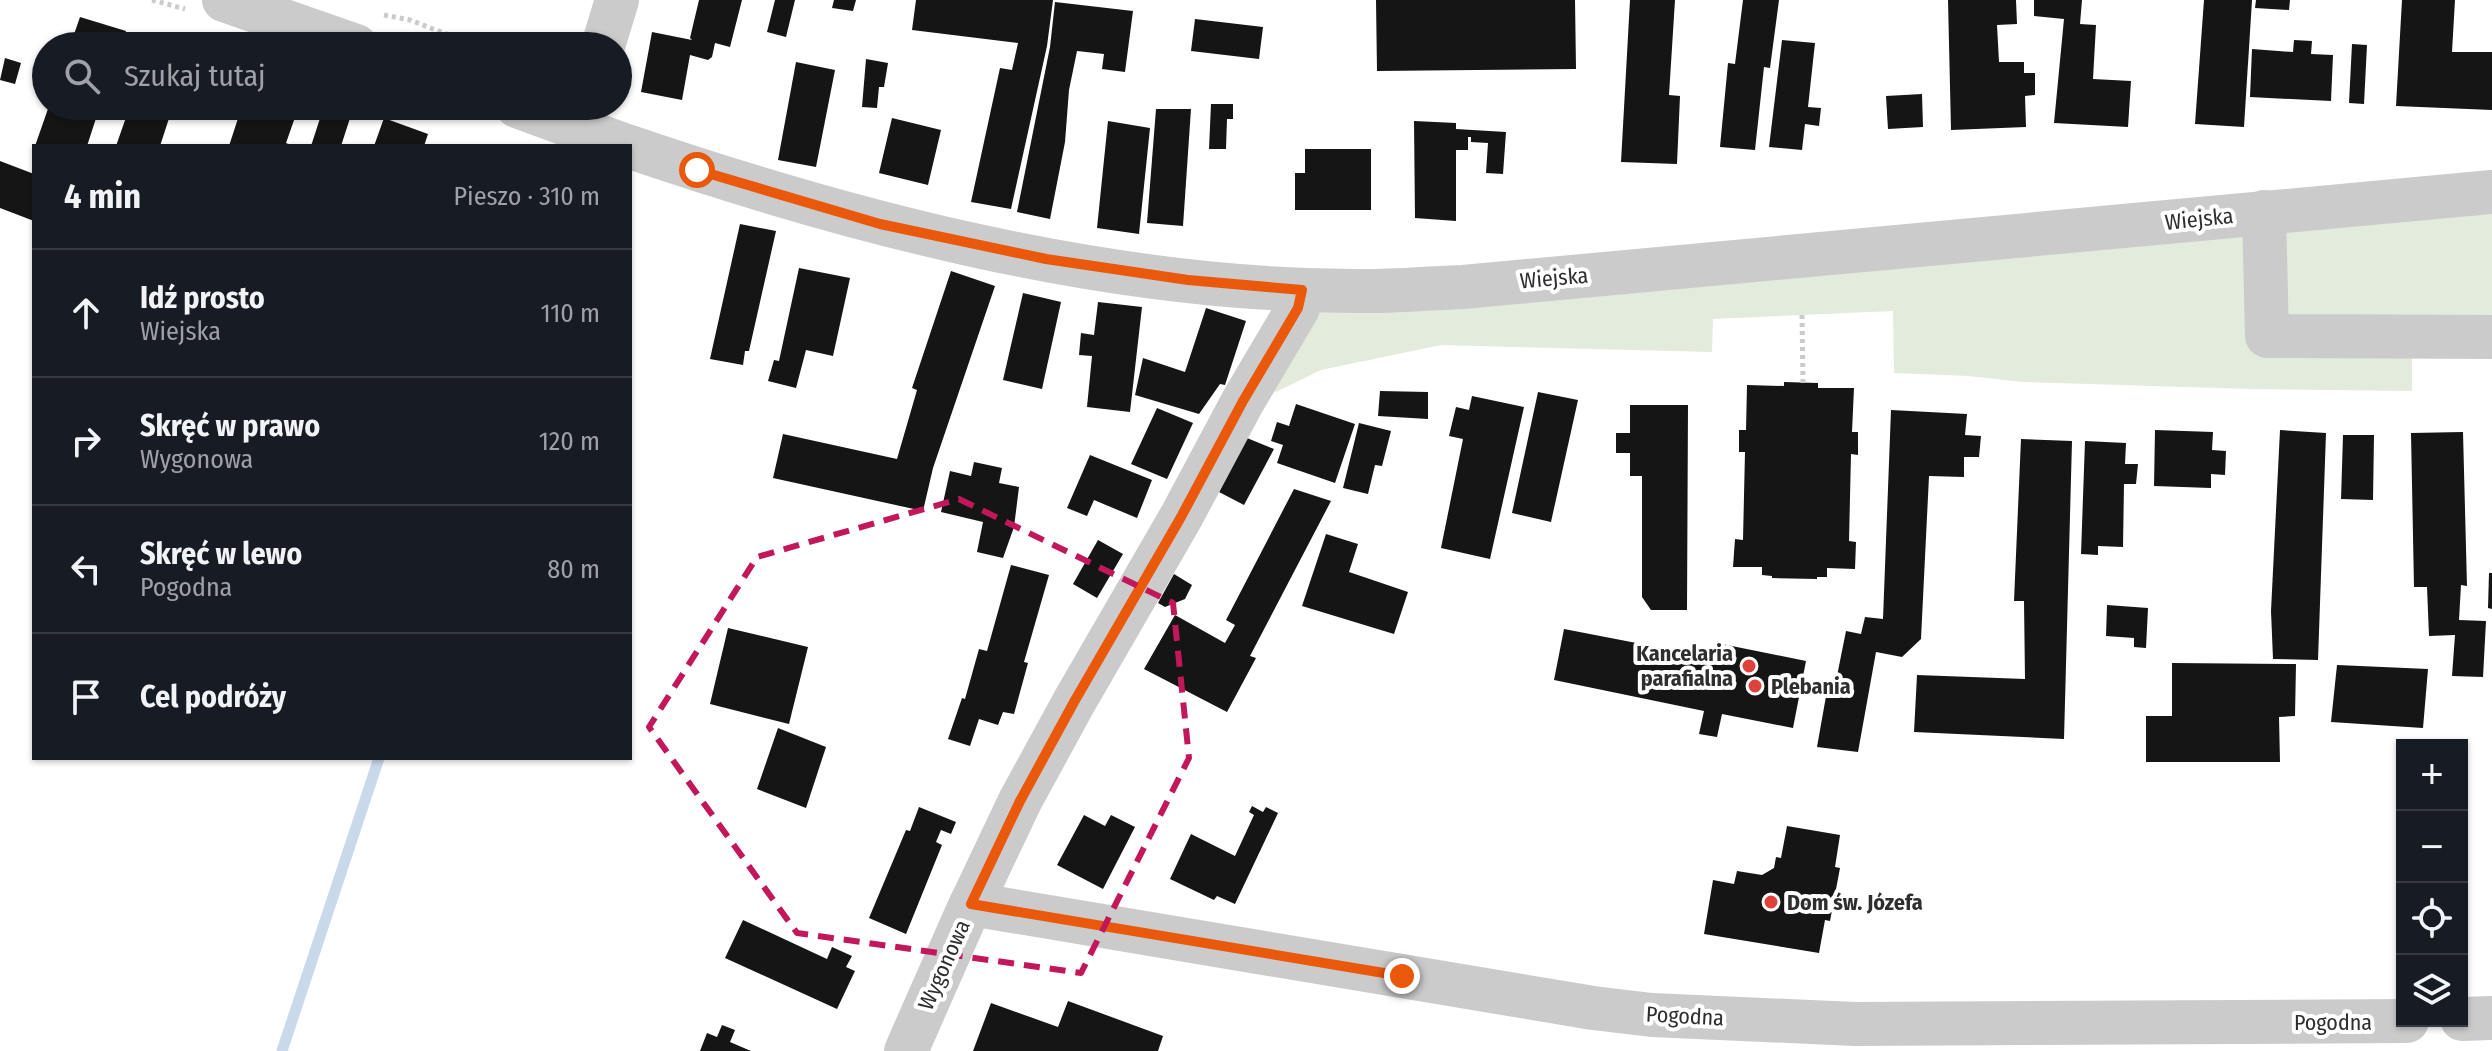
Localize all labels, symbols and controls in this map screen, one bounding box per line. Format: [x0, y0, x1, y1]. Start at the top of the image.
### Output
search box [32, 32, 632, 120]
icon: search [60, 54, 104, 98]
text: Szukaj tutaj [124, 58, 265, 94]
route start [679, 152, 715, 188]
text: 4 min [64, 176, 141, 217]
text: Pieszo · 310 m [454, 181, 600, 212]
street label: Wiejska [2164, 202, 2234, 236]
street label: Wiejska [1519, 262, 1589, 294]
text: Idź prosto [140, 280, 265, 316]
icon: ahead [64, 291, 108, 335]
text: 110 m [540, 298, 600, 329]
text: Wiejska [140, 316, 221, 347]
text: Skręć w prawo [140, 408, 320, 444]
icon: right [64, 419, 108, 463]
text: 120 m [539, 426, 600, 457]
text: Wygonowa [140, 444, 253, 475]
text: Skręć w lewo [140, 536, 302, 572]
icon: left [64, 547, 108, 591]
text: 80 m [547, 554, 600, 585]
text: Pogodna [140, 572, 232, 603]
place label: Kancelaria parafialna [1636, 640, 1733, 692]
marker: Kancelaria parafialna [1740, 657, 1758, 675]
place label: Plebania [1771, 673, 1851, 700]
icon: arrive [64, 675, 108, 719]
marker: Plebania [1746, 677, 1764, 695]
text: Cel podróży [140, 679, 286, 715]
map controls [2396, 739, 2468, 1027]
button: + [2396, 739, 2468, 811]
button: − [2396, 811, 2468, 883]
button: locate [2396, 883, 2468, 955]
place label: Dom św. Józefa [1787, 889, 1923, 916]
marker: Dom św. Józefa [1762, 893, 1780, 911]
street label: Wygonowa [912, 916, 976, 1014]
button: layers [2396, 955, 2468, 1027]
route end [1384, 958, 1420, 994]
street label: Pogodna [1645, 1000, 1725, 1032]
street label: Pogodna [2294, 1009, 2372, 1036]

